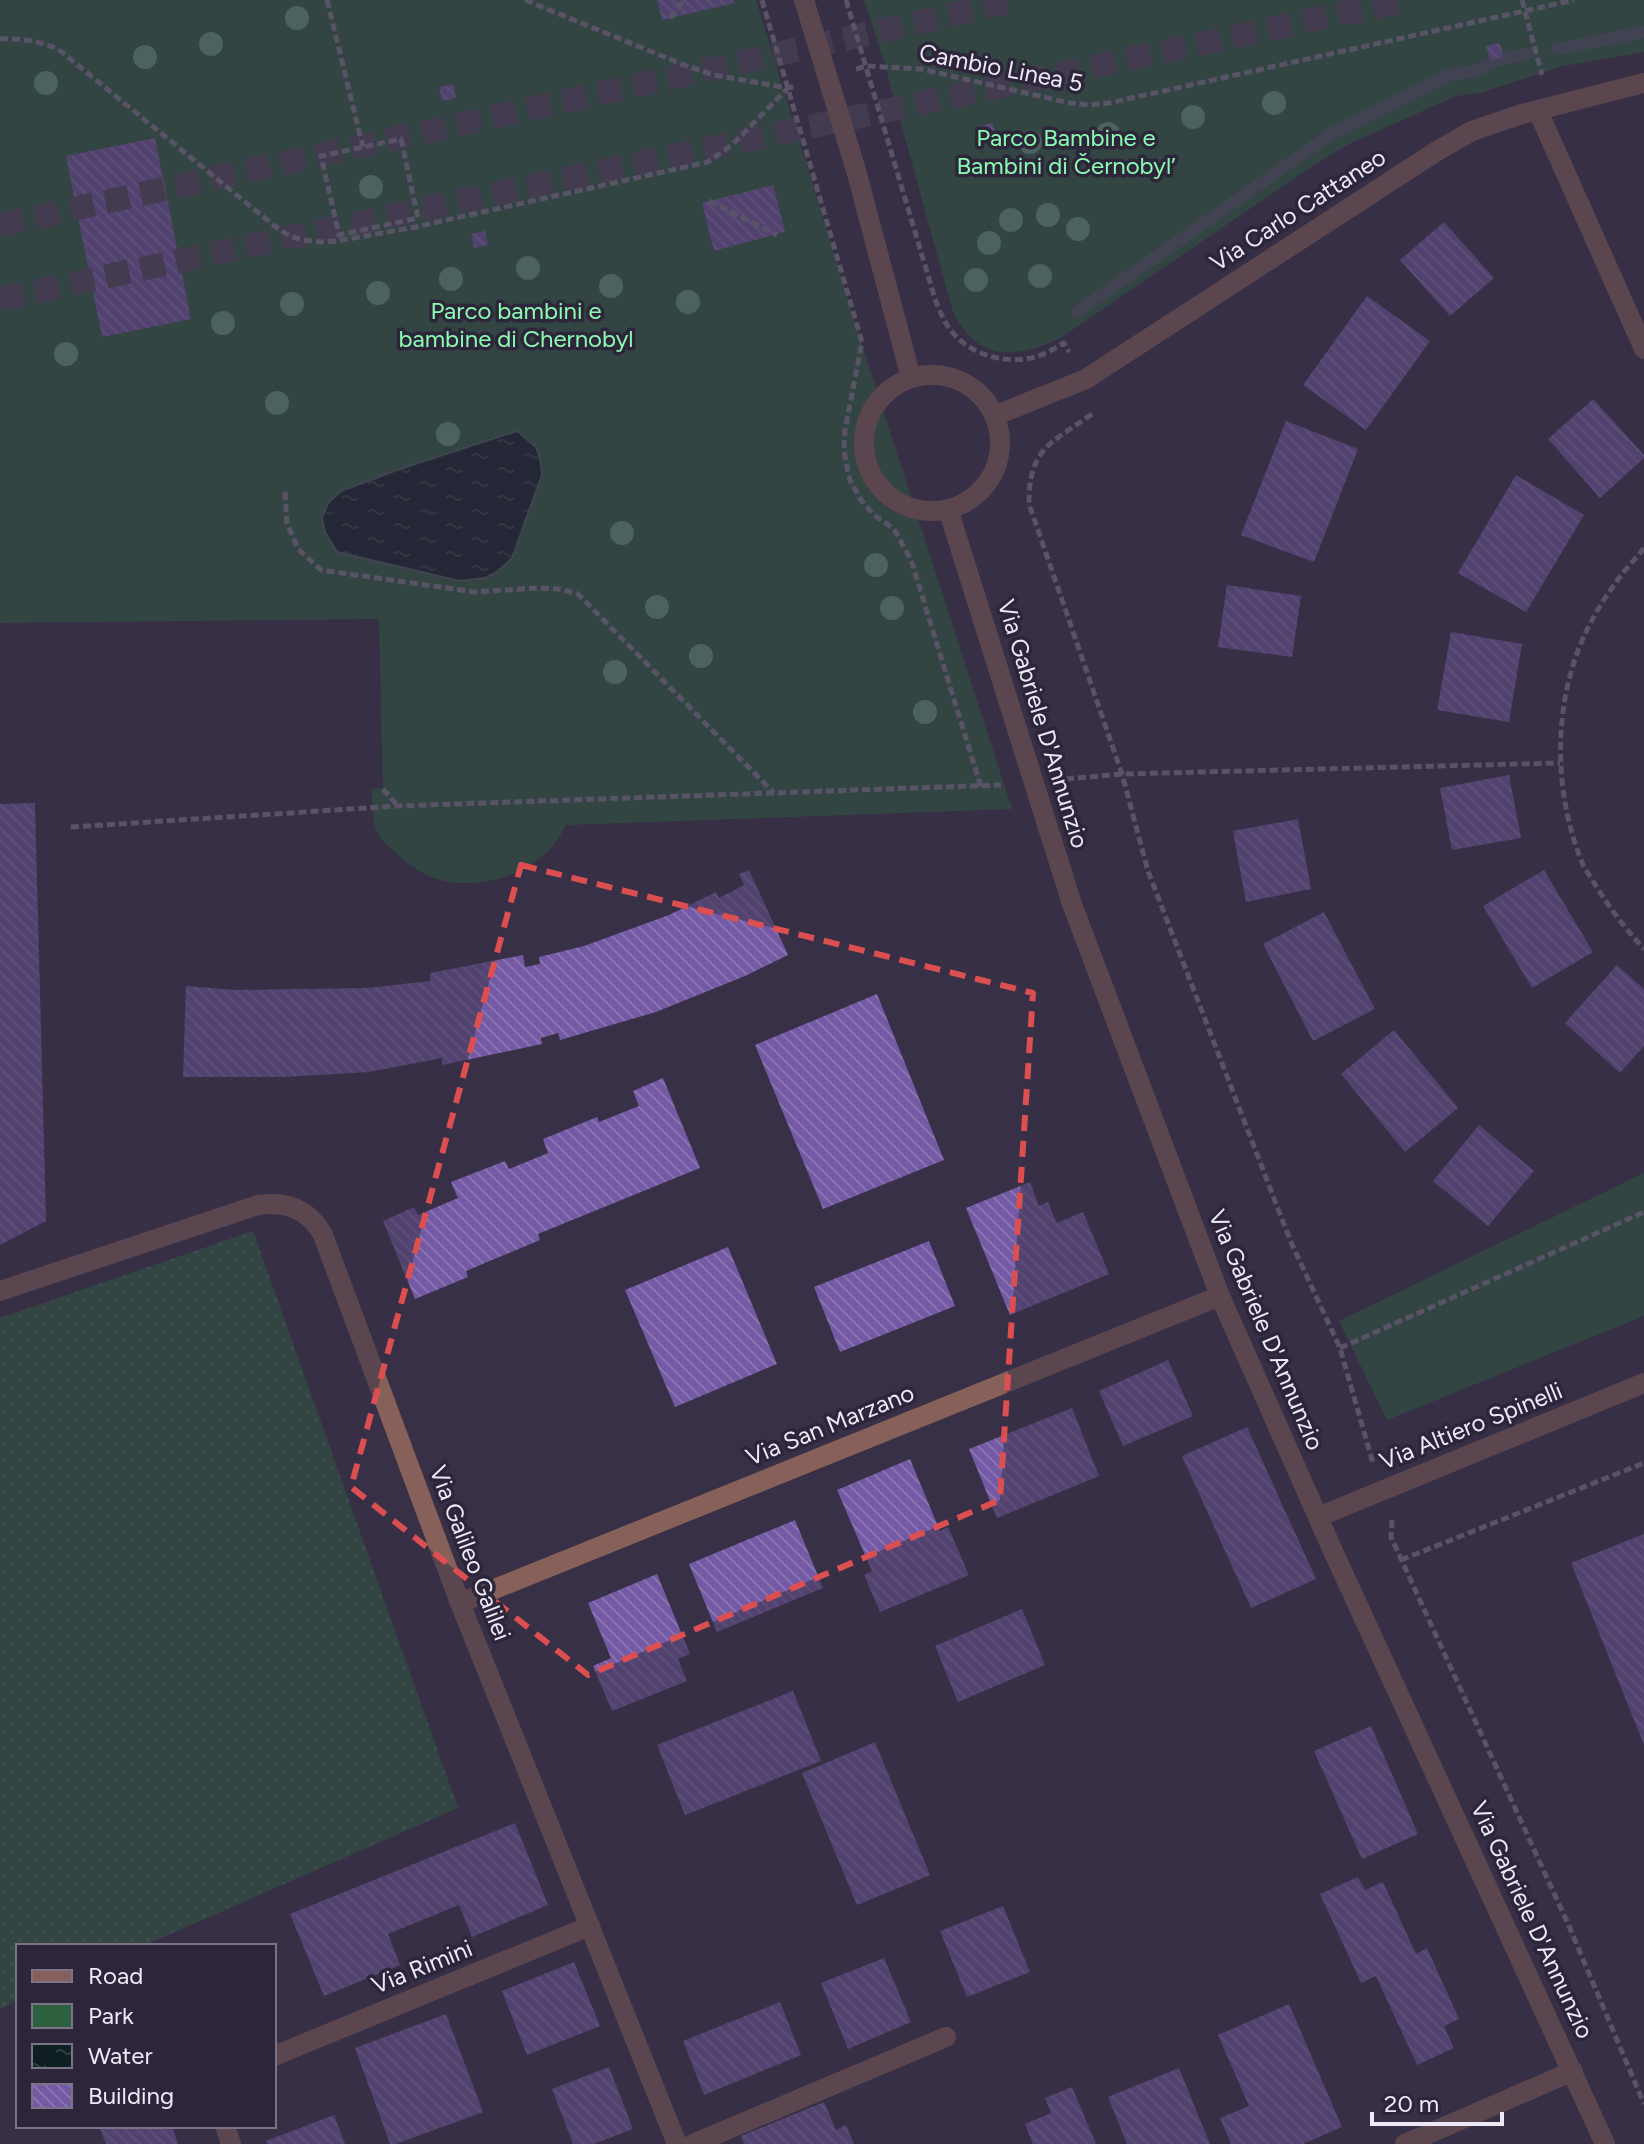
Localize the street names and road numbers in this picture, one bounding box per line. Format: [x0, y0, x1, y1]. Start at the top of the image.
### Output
street label: Cambio Linea 5 [917, 37, 1085, 98]
street label: Via Carlo Cattaneo [1205, 142, 1391, 277]
street label: Via Gabriele D'Annunzio [992, 596, 1095, 852]
street label: Via Gabriele D'Annunzio [1203, 1205, 1330, 1454]
street label: Via Altiero Spinelli [1375, 1376, 1567, 1475]
street label: Via San Marzano [742, 1378, 918, 1471]
street label: Via Galileo Galilei [424, 1461, 517, 1644]
street label: Via Gabriele D'Annunzio [1465, 1797, 1600, 2043]
street label: Via Rimini [367, 1933, 476, 2000]

